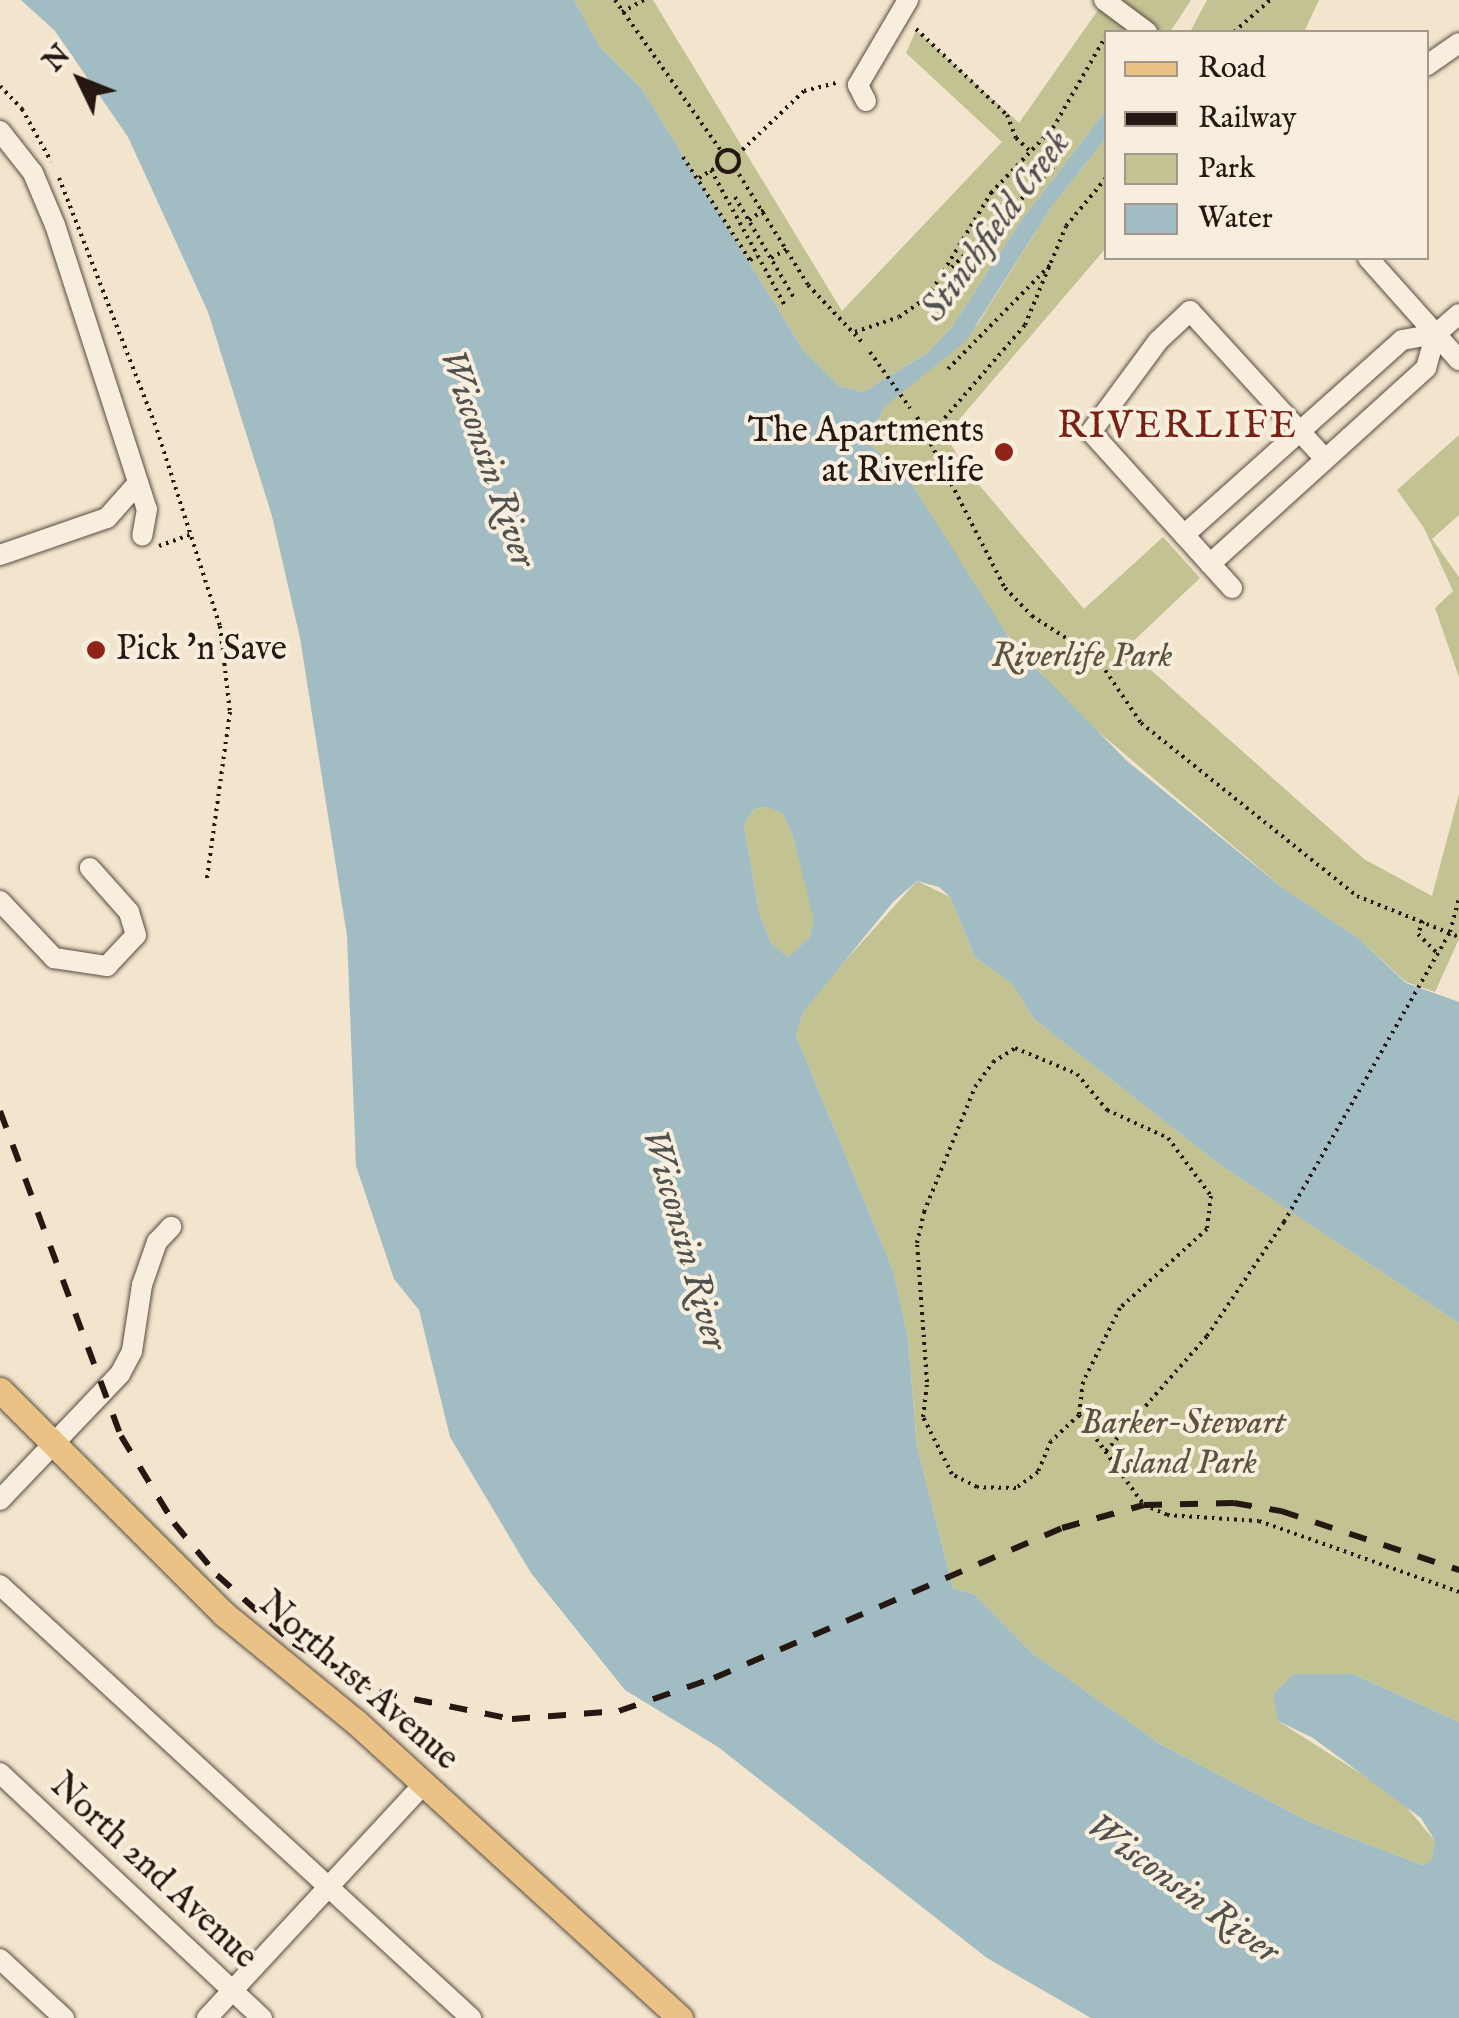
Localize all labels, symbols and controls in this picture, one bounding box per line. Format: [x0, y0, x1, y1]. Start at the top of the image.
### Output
north arrow [30, 30, 130, 130]
legend [1104, 30, 1429, 260]
text: N [37, 38, 79, 80]
text: Road [1198, 50, 1266, 88]
text: Railway [1198, 100, 1296, 138]
water label: Stinchfield Creek [912, 122, 1082, 332]
text: Park [1198, 150, 1255, 188]
text: Water [1198, 200, 1273, 238]
water label: Wisconsin River [427, 344, 545, 574]
district label: RIVERLIFE [1057, 405, 1299, 451]
place label: The Apartments at Riverlife [748, 411, 984, 493]
marker: The Apartments at Riverlife [993, 441, 1015, 463]
place label: Pick 'n Save [116, 629, 287, 671]
park label: Riverlife Park [991, 636, 1173, 678]
marker: Pick 'n Save [85, 639, 107, 661]
water label: Wisconsin River [630, 1124, 736, 1356]
park label: Barker-Stewart Island Park [1080, 1403, 1286, 1485]
street label: North 1st Avenue [249, 1584, 467, 1780]
street label: North 2nd Avenue [41, 1765, 265, 1979]
water label: Wisconsin River [1077, 1805, 1287, 1975]

